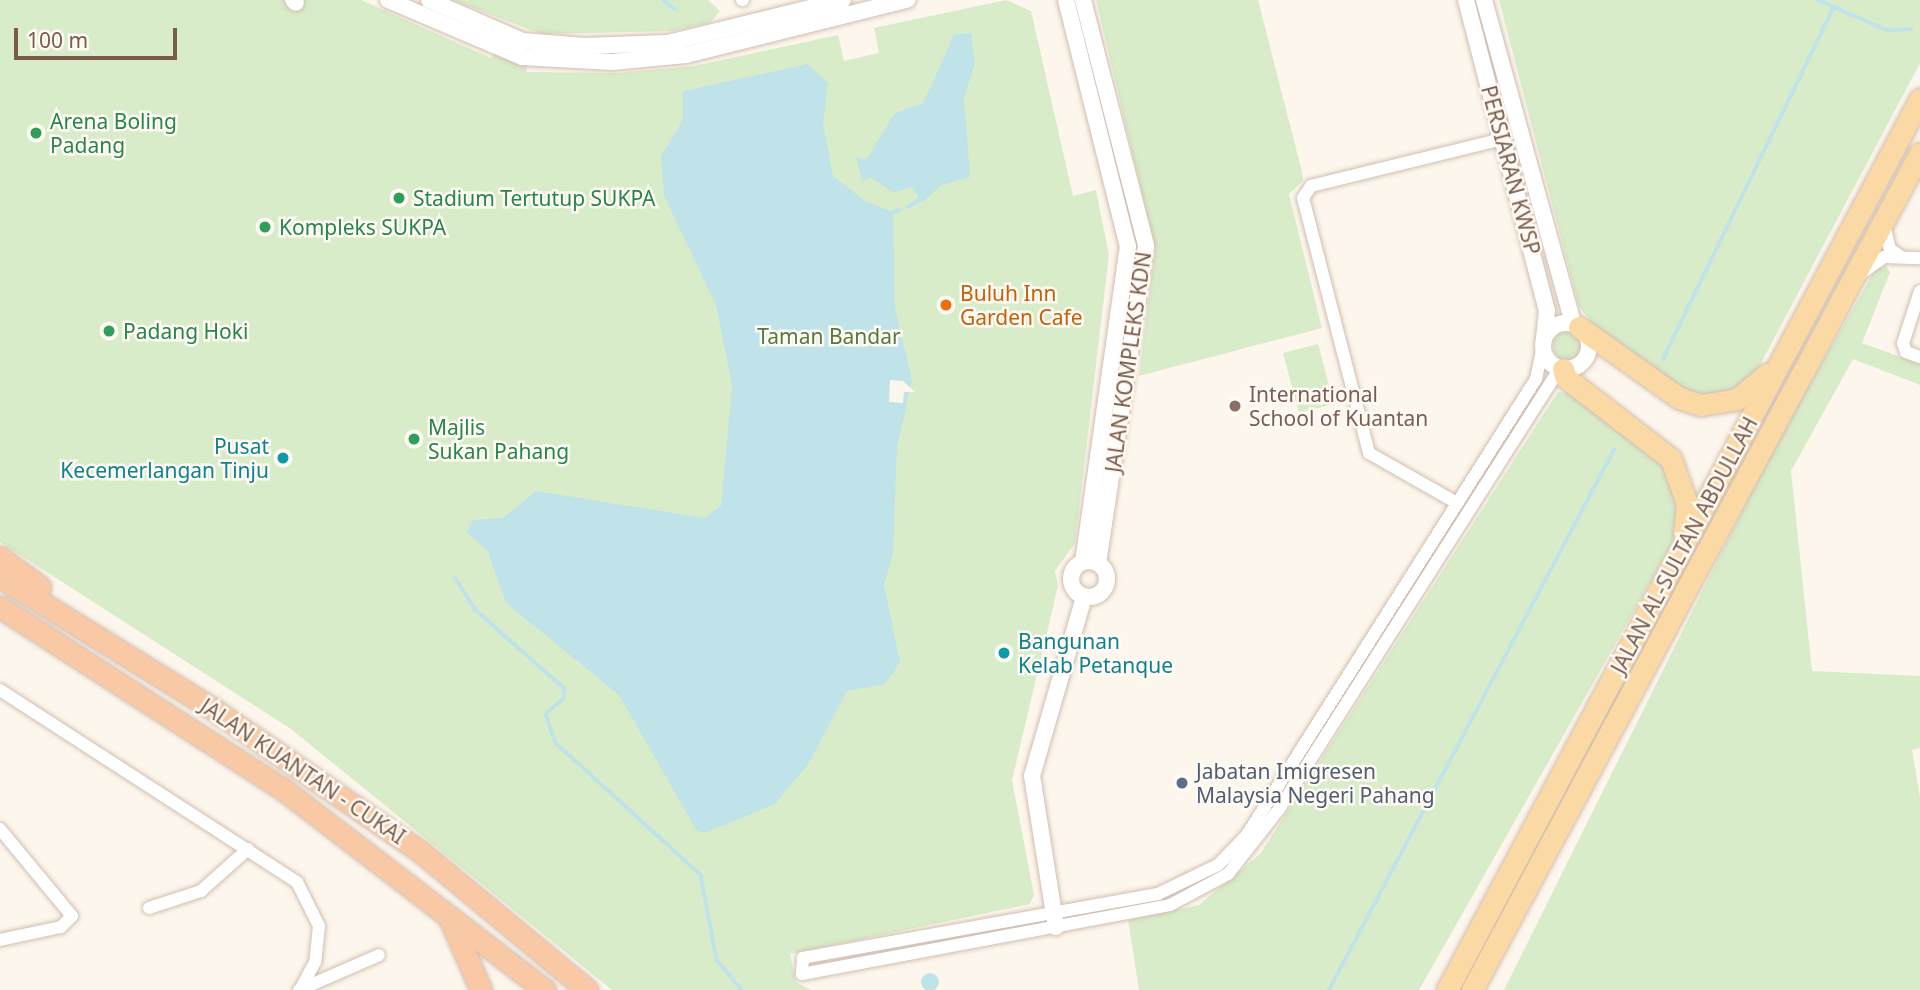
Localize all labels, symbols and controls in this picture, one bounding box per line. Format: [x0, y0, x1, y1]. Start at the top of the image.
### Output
scale bar [18, 14, 180, 58]
text: 100 m [27, 26, 88, 54]
street label: PERSIARAN KWSP [1476, 83, 1546, 257]
place label: Arena Boling Padang [50, 108, 177, 158]
marker: Arena Boling Padang [28, 125, 44, 141]
place label: Stadium Tertutup SUKPA [413, 185, 655, 211]
marker: Stadium Tertutup SUKPA [391, 190, 407, 206]
place label: Kompleks SUKPA [279, 214, 446, 240]
marker: Kompleks SUKPA [257, 219, 273, 235]
street label: JALAN KOMPLEKS KDN [1100, 250, 1156, 474]
place label: Buluh Inn Garden Cafe [960, 280, 1083, 330]
marker: Buluh Inn Garden Cafe [938, 297, 954, 313]
place label: Padang Hoki [123, 318, 248, 344]
marker: Padang Hoki [101, 323, 117, 339]
park label: Taman Bandar [757, 323, 901, 349]
place label: International School of Kuantan [1249, 381, 1428, 431]
marker: International School of Kuantan [1227, 398, 1243, 414]
street label: JALAN AL-SULTAN ABDULLAH [1605, 412, 1763, 678]
place label: Majlis Sukan Pahang [428, 414, 569, 464]
marker: Majlis Sukan Pahang [406, 431, 422, 447]
place label: Pusat Kecemerlangan Tinju [60, 433, 269, 483]
marker: Pusat Kecemerlangan Tinju [275, 450, 291, 466]
place label: Bangunan Kelab Petanque [1018, 628, 1173, 678]
marker: Bangunan Kelab Petanque [996, 645, 1012, 661]
street label: JALAN KUANTAN - CUKAI [196, 693, 410, 849]
place label: Jabatan Imigresen Malaysia Negeri Pahang [1196, 758, 1435, 808]
marker: Jabatan Imigresen Malaysia Negeri Pahang [1174, 775, 1190, 791]

